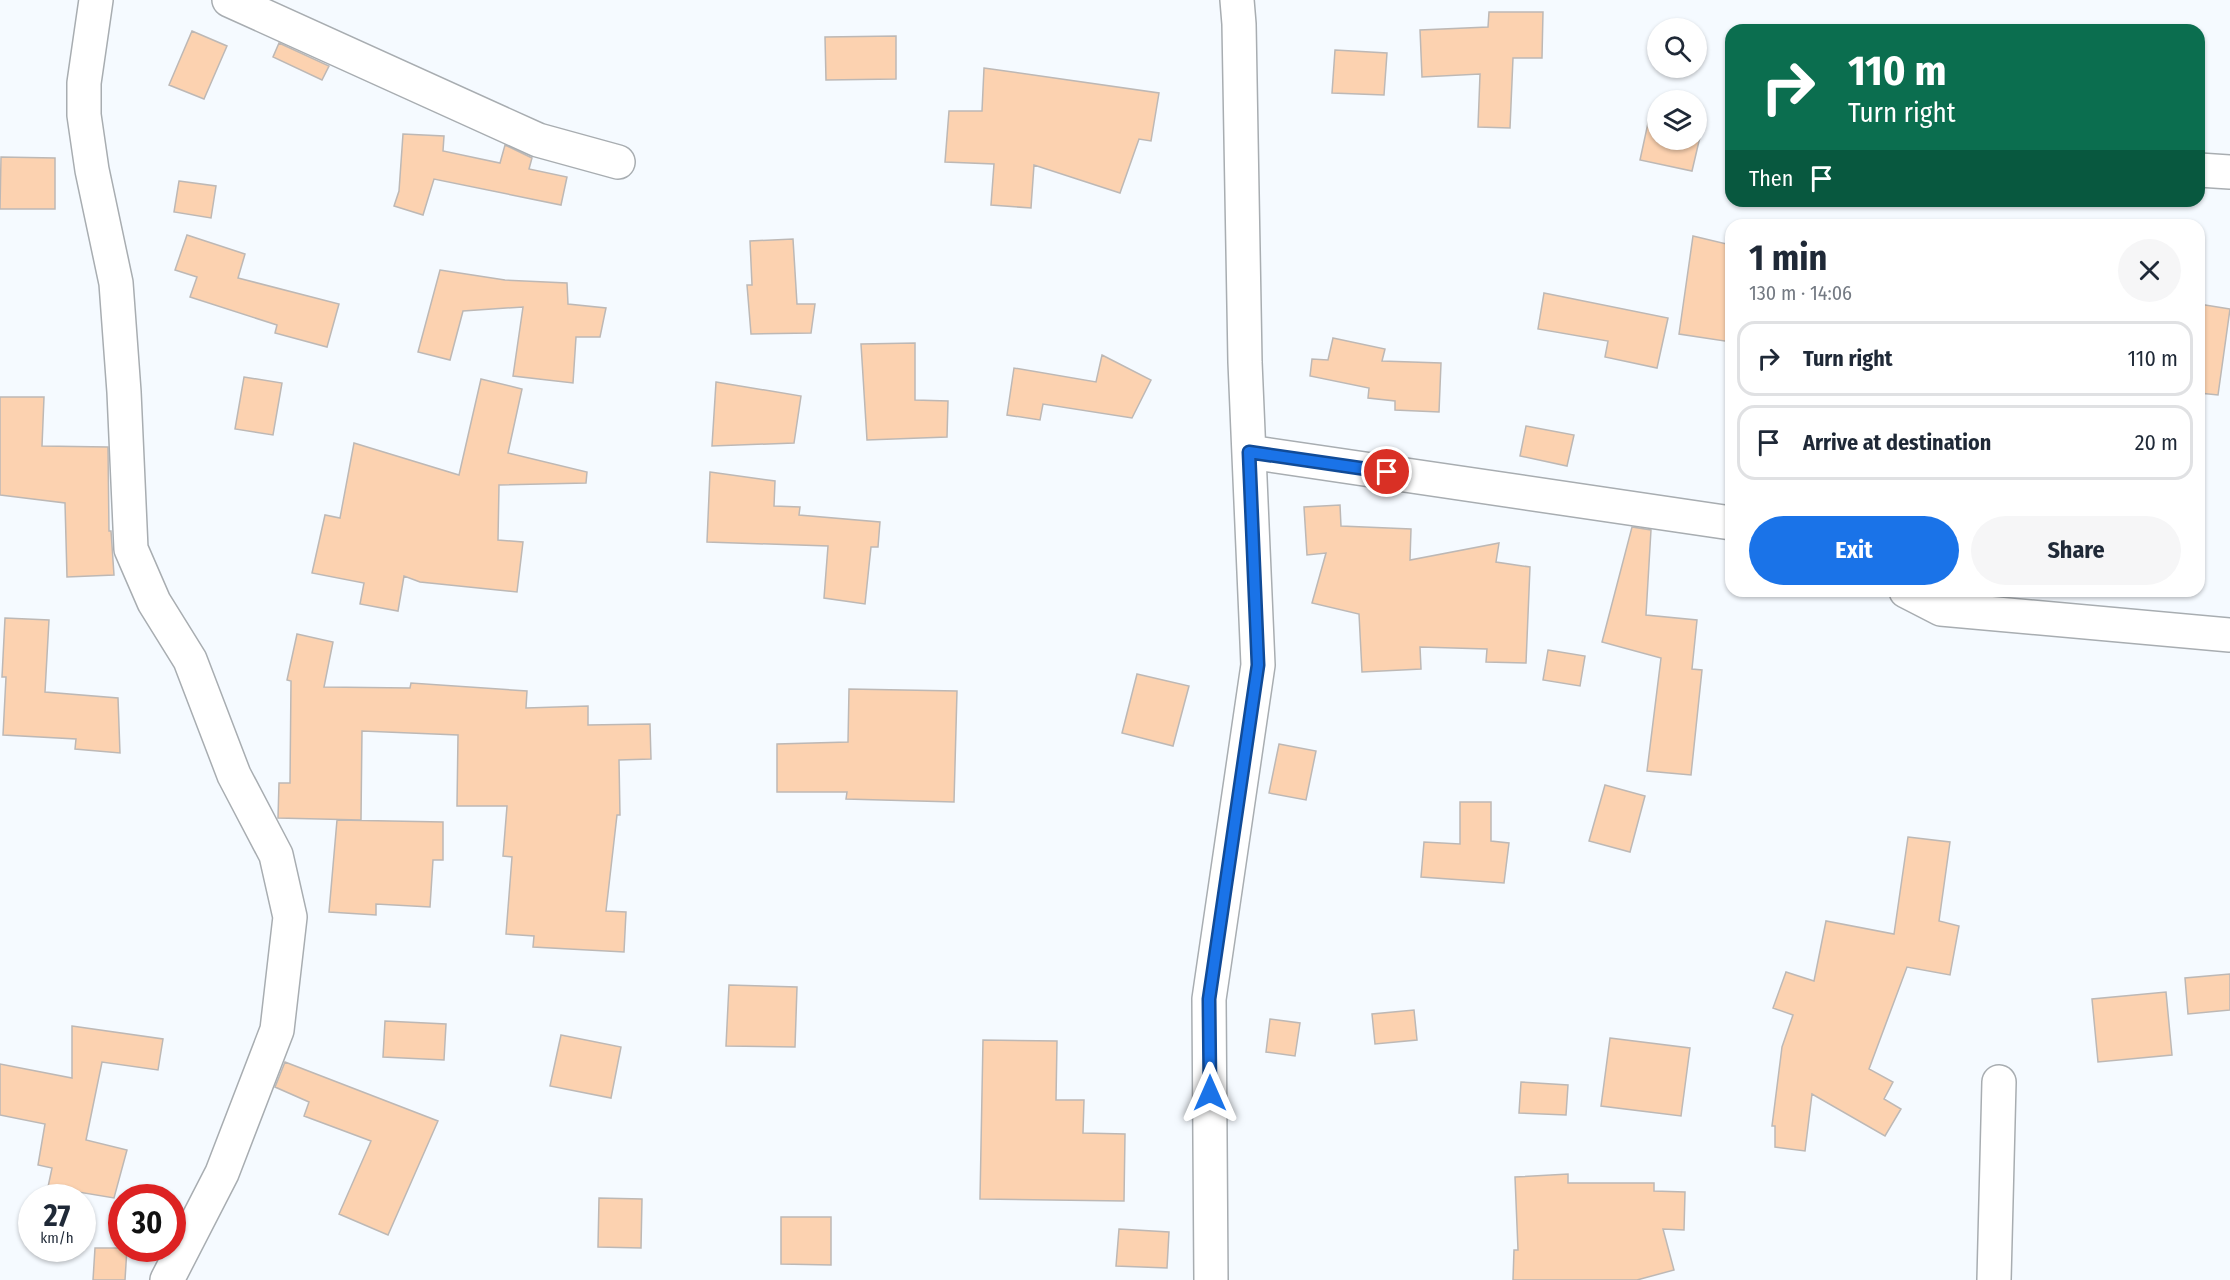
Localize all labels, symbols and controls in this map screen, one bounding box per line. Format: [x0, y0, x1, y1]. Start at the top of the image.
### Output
map controls [1647, 18, 1707, 150]
button: search [1647, 18, 1707, 78]
text: 110 m [1848, 46, 1947, 96]
icon: right [1749, 48, 1827, 126]
button: layers [1647, 90, 1707, 150]
text: Turn right [1848, 97, 1956, 129]
icon: arrive [1805, 162, 1838, 195]
text: Then [1749, 165, 1793, 192]
text: 1 min [1749, 236, 1827, 280]
button: close [2118, 239, 2181, 302]
text: 130 m · 14:06 [1749, 281, 1852, 305]
icon: right [1752, 342, 1785, 375]
text: Turn right [1803, 345, 1892, 372]
text: 110 m [2128, 345, 2178, 372]
icon: arrive [1752, 426, 1785, 459]
text: Arrive at destination [1803, 429, 1991, 456]
text: 20 m [2135, 429, 2178, 456]
pin [1361, 446, 1412, 497]
icon: arrive [1370, 455, 1403, 488]
button: Exit [1749, 516, 1959, 585]
button: Share [1971, 516, 2181, 585]
position arrow [1178, 1061, 1242, 1125]
speed limit sign: 30 [108, 1184, 186, 1262]
text: 27 [44, 1198, 70, 1234]
text: km/h [40, 1229, 74, 1247]

